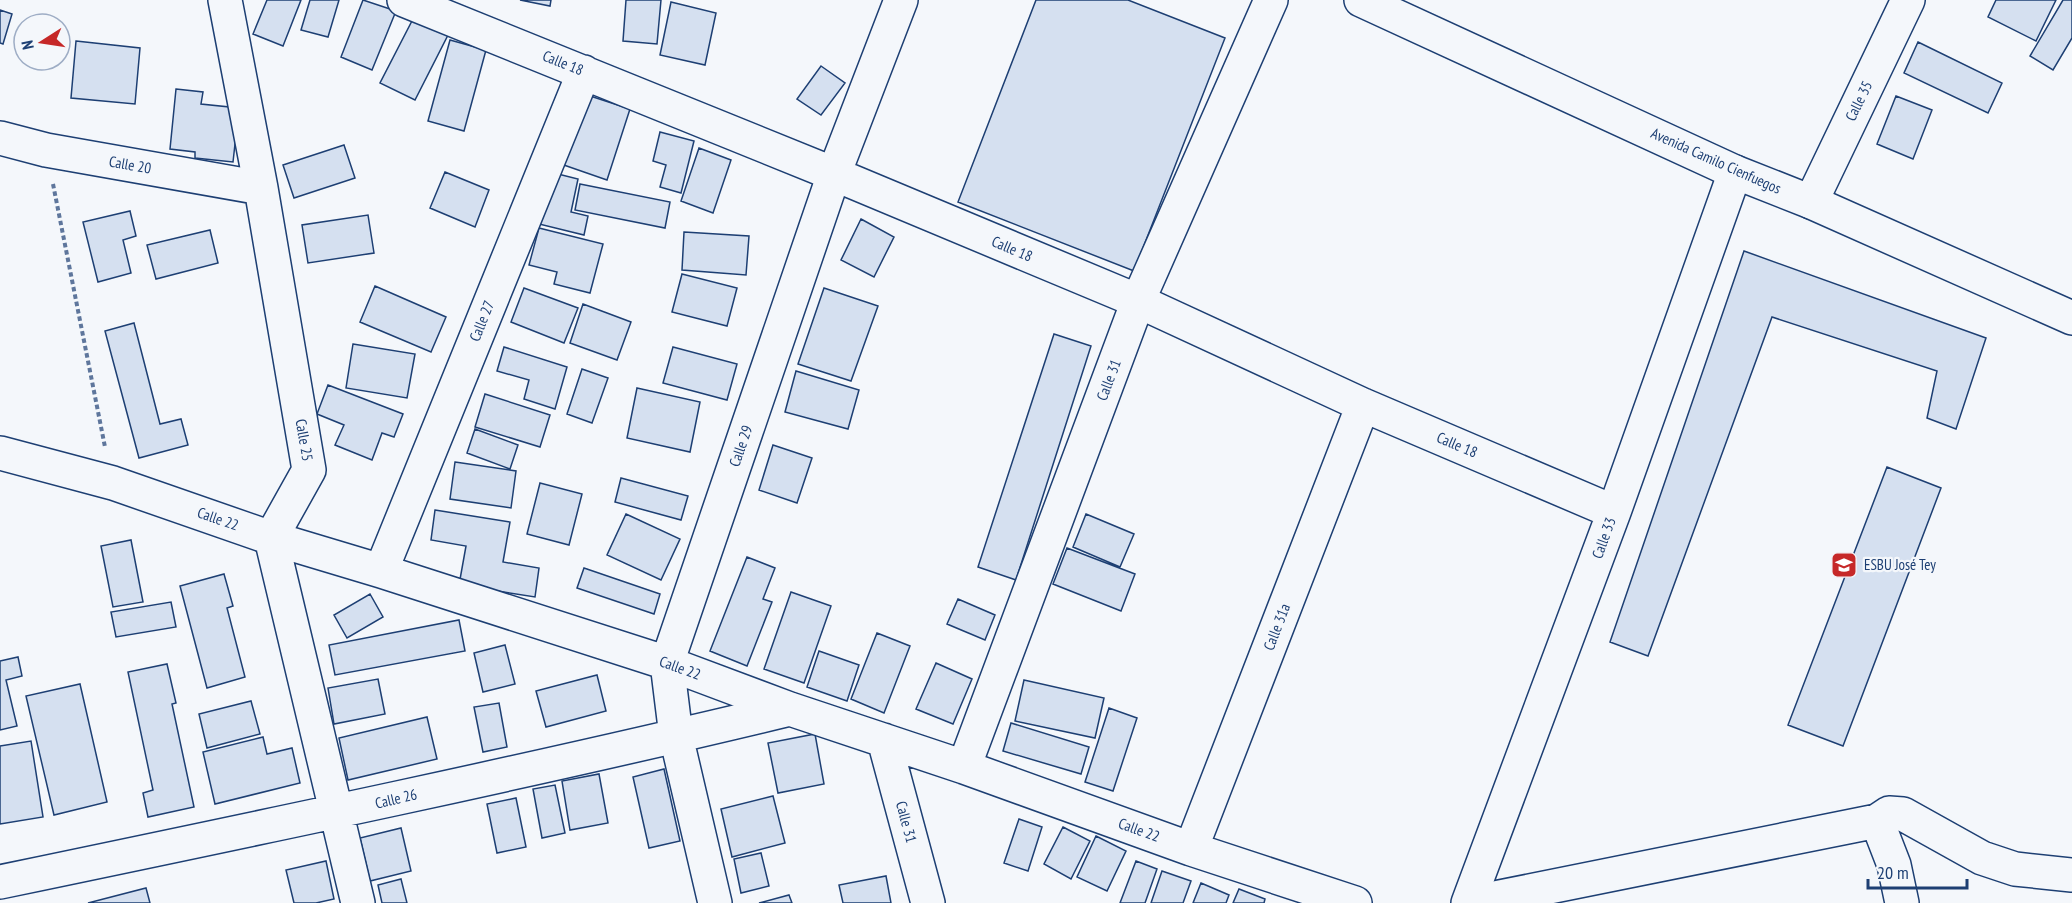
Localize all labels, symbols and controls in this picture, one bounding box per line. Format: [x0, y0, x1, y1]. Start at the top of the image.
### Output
north arrow [12, 12, 72, 72]
text: N [17, 39, 38, 51]
street label: Calle 18 [540, 46, 586, 79]
street label: Calle 35 [1841, 77, 1876, 124]
street label: Avenida Camilo Cienfuegos [1648, 123, 1784, 198]
street label: Calle 20 [107, 151, 153, 178]
street label: Calle 18 [989, 231, 1035, 266]
street label: Calle 27 [465, 298, 498, 344]
street label: Calle 31 [1092, 357, 1125, 403]
street label: Calle 25 [291, 417, 318, 463]
street label: Calle 29 [725, 423, 756, 469]
street label: Calle 18 [1434, 427, 1480, 462]
street label: Calle 22 [195, 503, 241, 534]
street label: Calle 33 [1587, 515, 1620, 561]
school or university icon: ESBU José Tey [1829, 550, 1859, 580]
place label: ESBU José Tey [1864, 555, 1936, 574]
street label: Calle 31a [1259, 601, 1294, 653]
street label: Calle 22 [657, 651, 703, 684]
street label: Calle 26 [373, 784, 419, 813]
street label: Calle 31 [892, 799, 921, 845]
street label: Calle 22 [1116, 813, 1162, 846]
scale bar [1868, 852, 1967, 890]
text: 20 m [1877, 861, 1909, 884]

